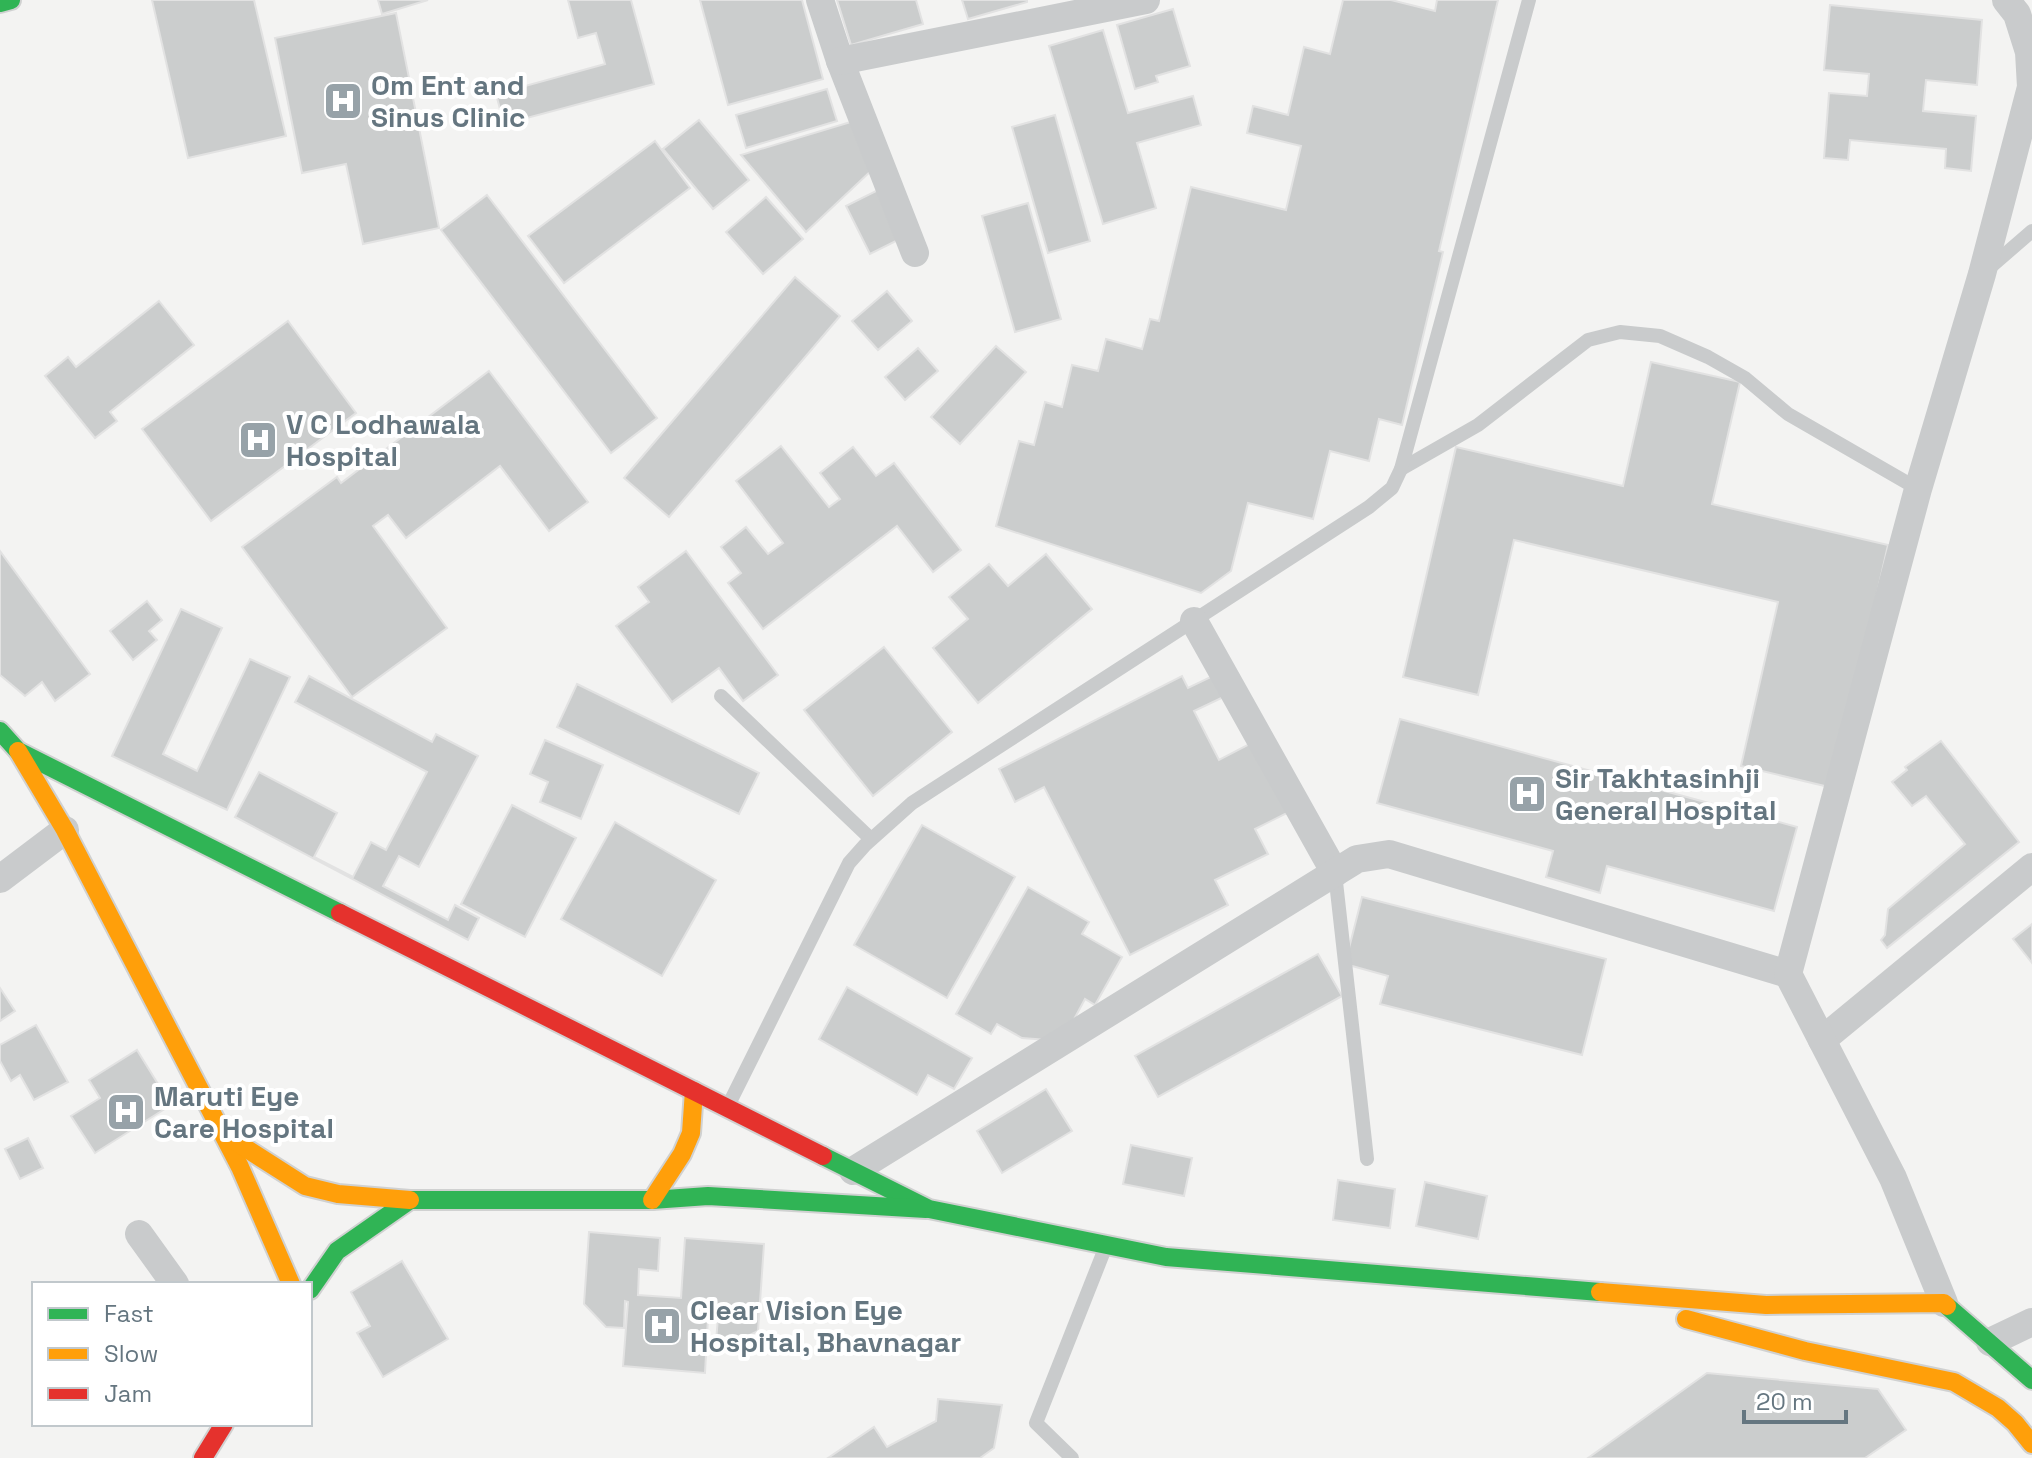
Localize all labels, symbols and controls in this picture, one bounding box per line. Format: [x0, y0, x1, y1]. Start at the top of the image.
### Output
place label: Om Ent and Sinus Clinic [371, 67, 526, 135]
hospital icon: Om Ent and Sinus Clinic [322, 80, 364, 122]
place label: V C Lodhawala Hospital [286, 406, 481, 474]
hospital icon: V C Lodhawala Hospital [237, 419, 279, 461]
place label: Sir Takhtasinhji General Hospital [1555, 760, 1776, 828]
hospital icon: Sir Takhtasinhji General Hospital [1506, 773, 1548, 815]
place label: Maruti Eye Care Hospital [154, 1078, 334, 1146]
hospital icon: Maruti Eye Care Hospital [105, 1091, 147, 1133]
legend [32, 1282, 312, 1426]
place label: Clear Vision Eye Hospital, Bhavnagar [690, 1292, 961, 1360]
text: Fast [104, 1298, 154, 1329]
hospital icon: Clear Vision Eye Hospital, Bhavnagar [641, 1305, 683, 1347]
text: Slow [104, 1338, 158, 1369]
scale bar [1744, 1374, 1846, 1424]
text: Jam [104, 1378, 152, 1409]
text: 20 m [1756, 1386, 1813, 1417]

